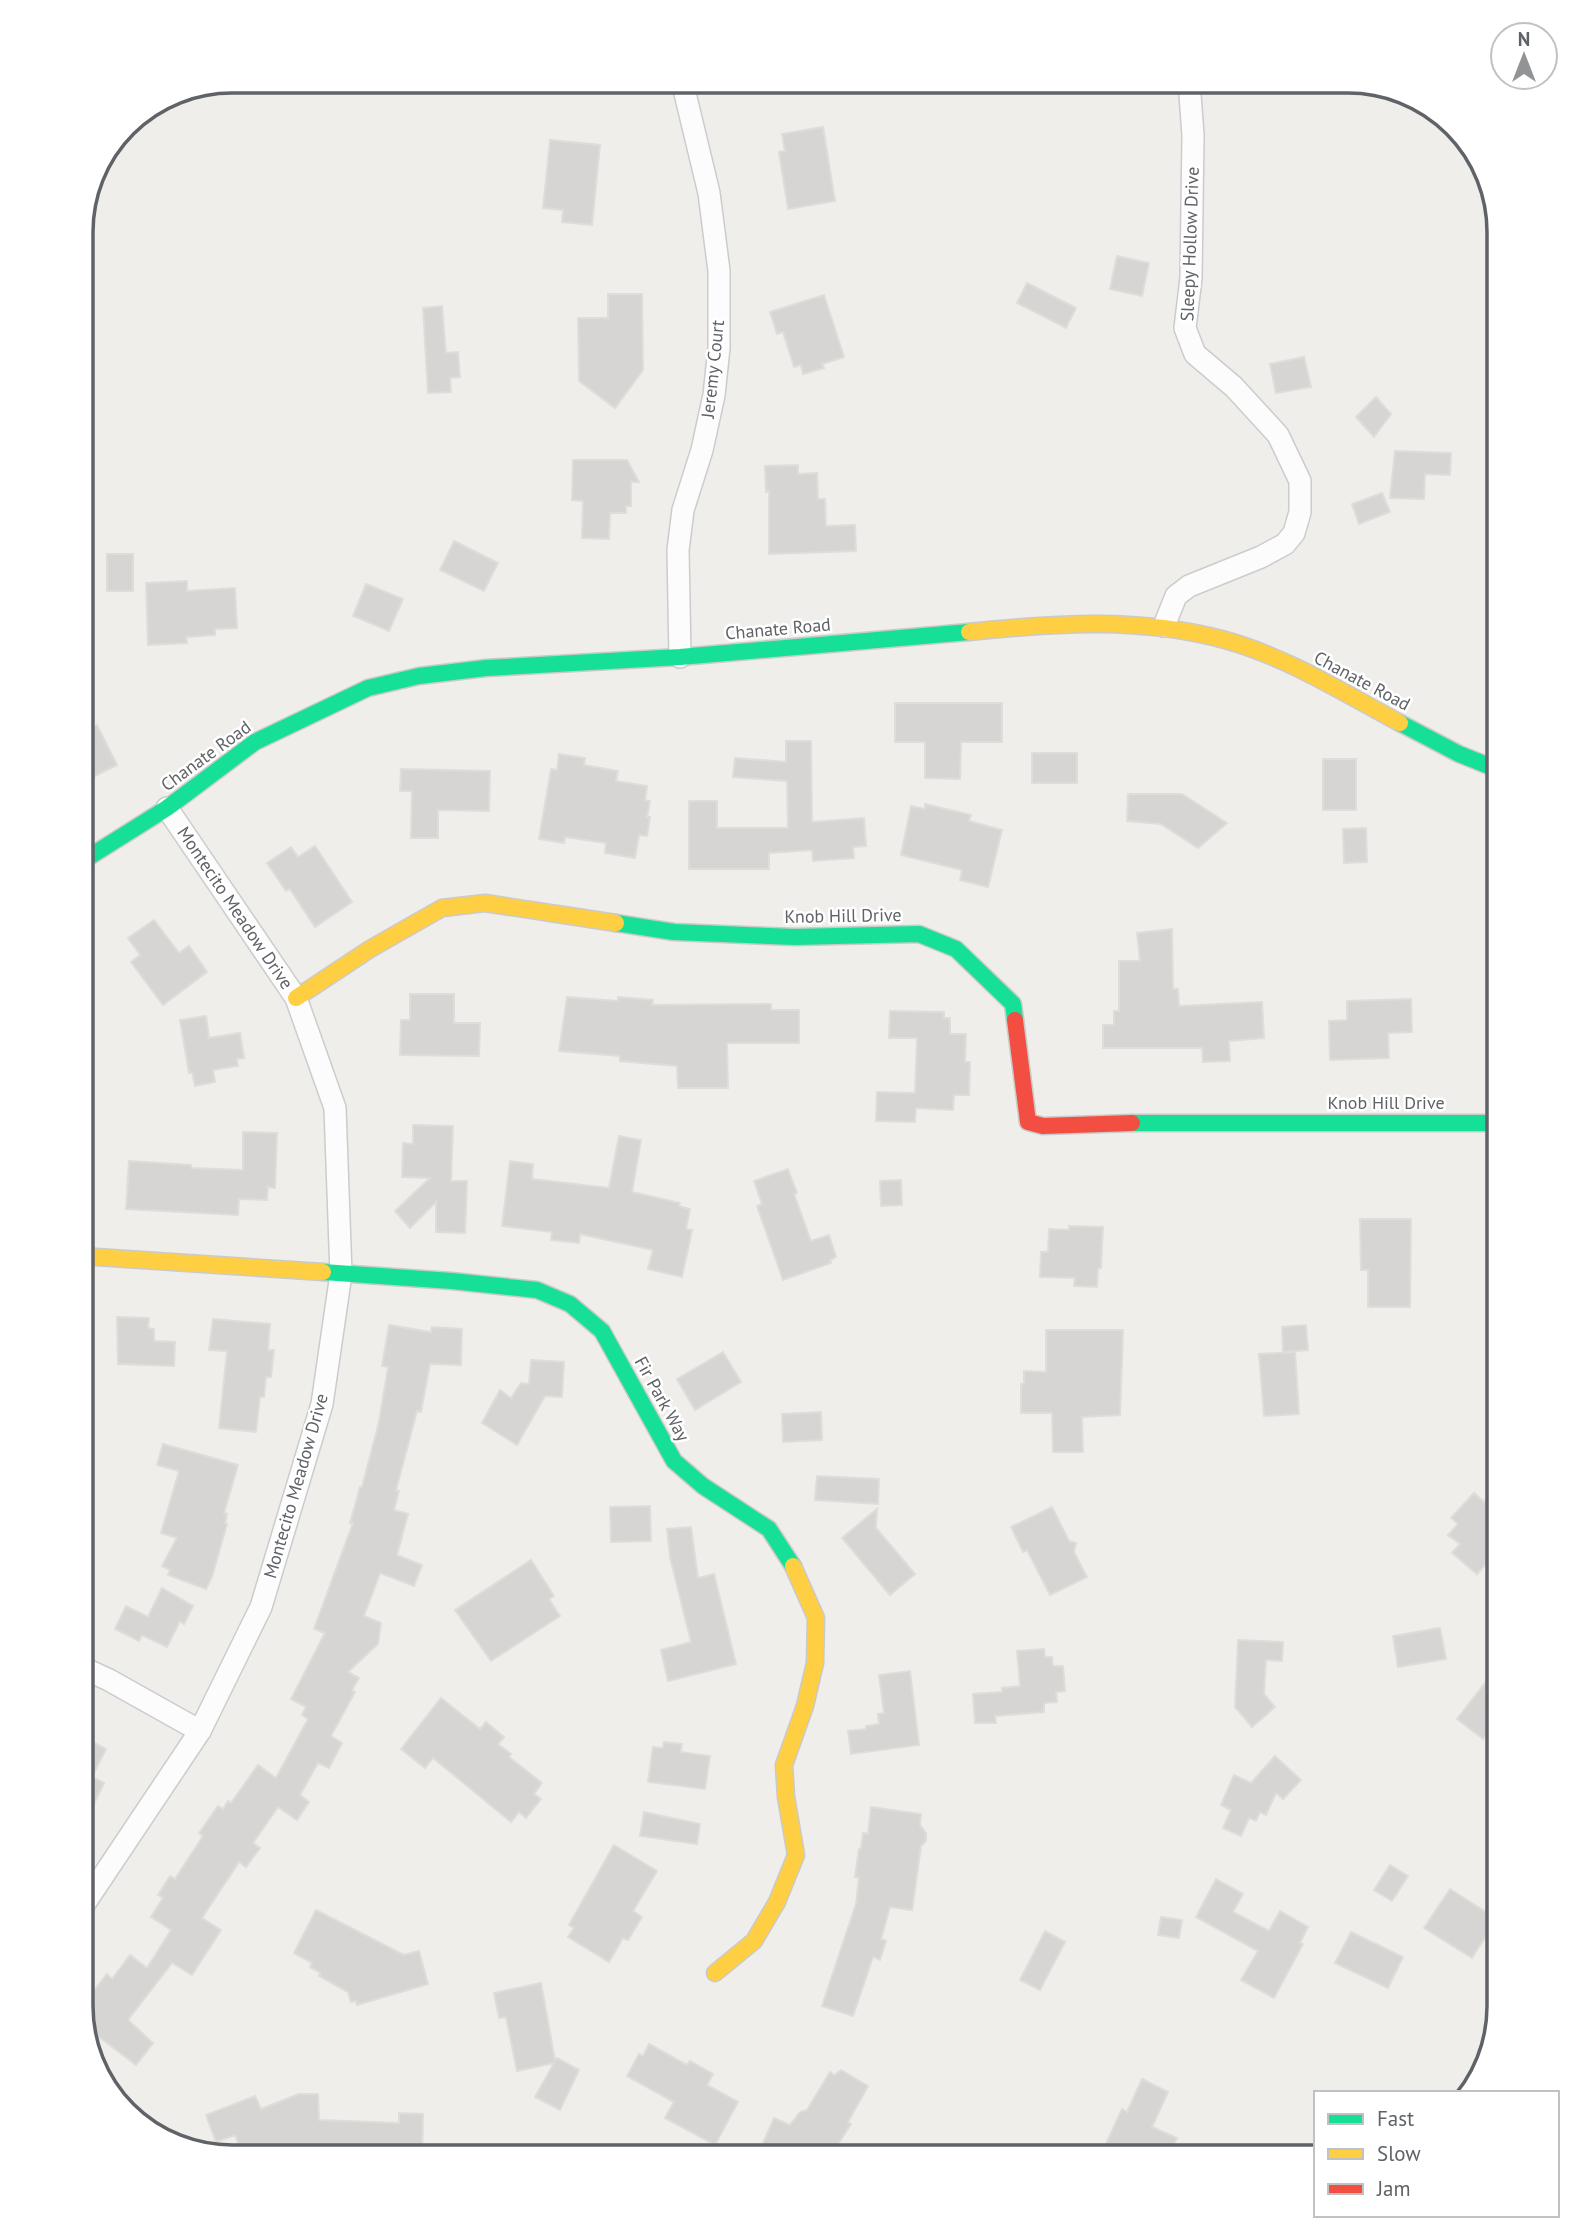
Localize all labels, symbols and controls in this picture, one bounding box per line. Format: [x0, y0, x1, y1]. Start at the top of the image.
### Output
north arrow [1489, 21, 1559, 91]
text: N [1518, 27, 1530, 51]
street label: Sleepy Hollow Drive [1175, 166, 1204, 322]
street label: Jeremy Court [696, 319, 729, 420]
street label: Chanate Road [724, 612, 832, 645]
street label: Chanate Road [1310, 646, 1414, 716]
street label: Chanate Road [156, 715, 255, 796]
street label: Montecito Meadow Drive [172, 822, 298, 993]
street label: Knob Hill Drive [784, 903, 902, 928]
street label: Knob Hill Drive [1327, 1091, 1445, 1114]
street label: Fir Park Way [630, 1352, 695, 1446]
street label: Montecito Meadow Drive [258, 1391, 333, 1581]
legend [1314, 2091, 1559, 2217]
text: Fast [1377, 2105, 1414, 2132]
text: Slow [1377, 2140, 1421, 2167]
text: Jam [1376, 2175, 1411, 2202]

